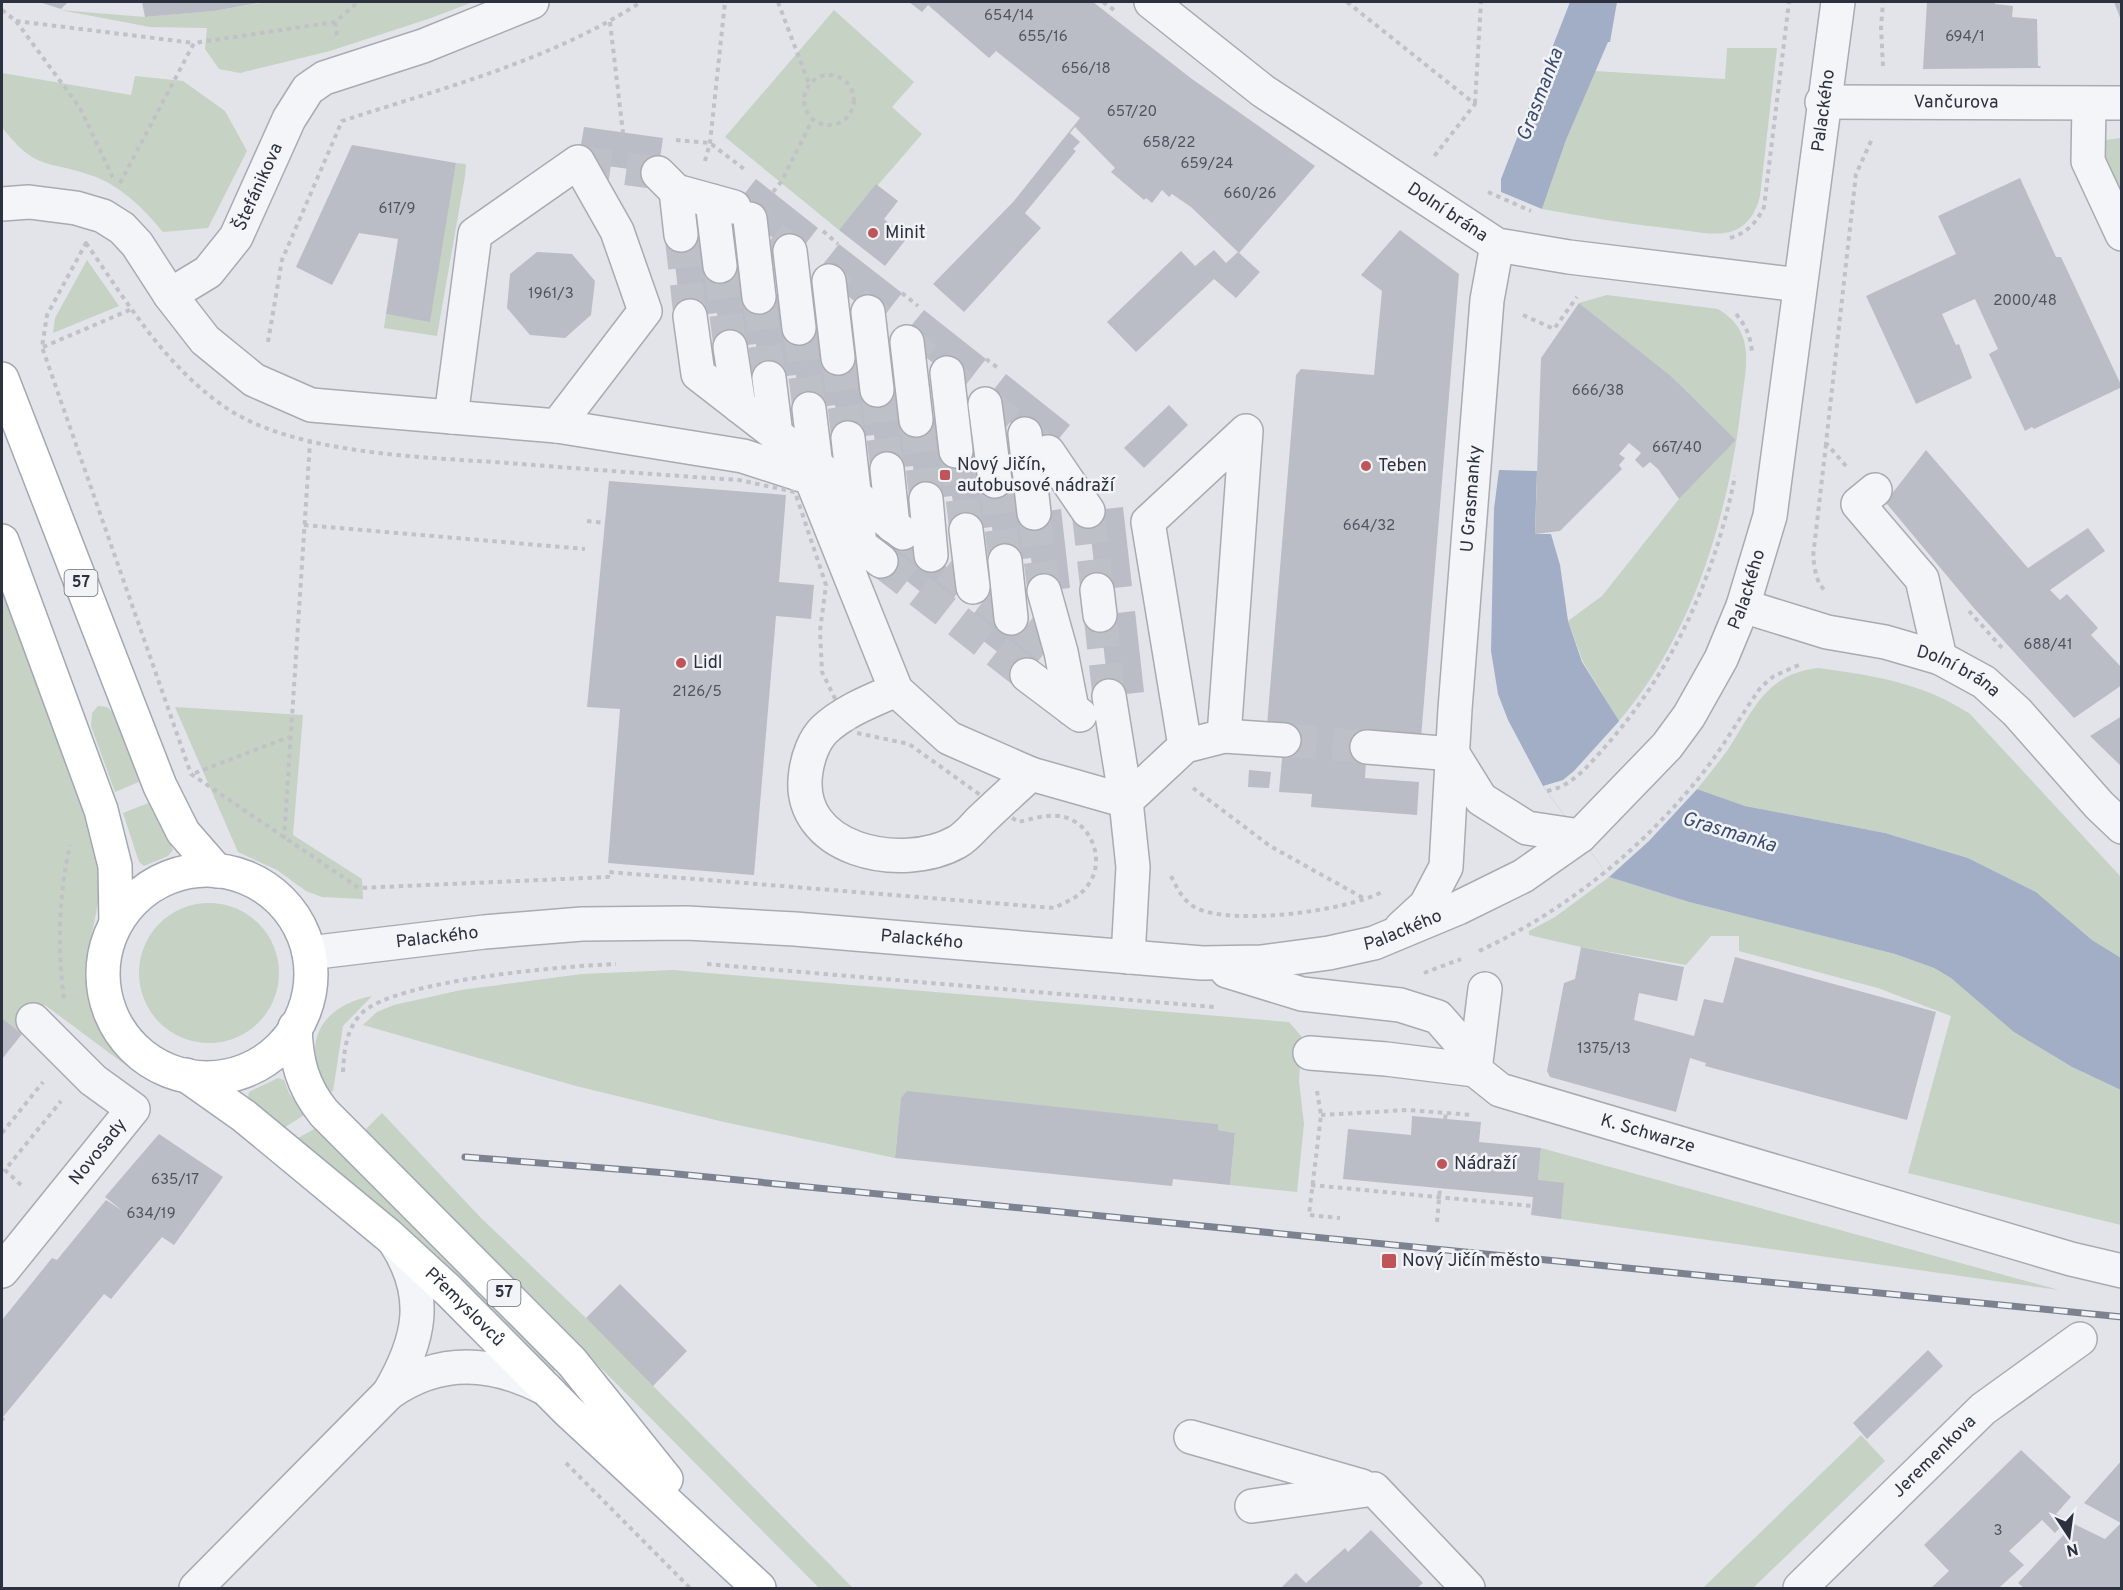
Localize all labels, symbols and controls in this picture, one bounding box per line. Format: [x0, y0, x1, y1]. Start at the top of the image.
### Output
house number: 654/14 [984, 7, 1034, 26]
house number: 655/16 [1018, 28, 1068, 47]
house number: 694/1 [1945, 28, 1985, 47]
water label: Grasmanka [1511, 44, 1571, 145]
house number: 656/18 [1061, 60, 1111, 79]
street label: Palackého [1807, 68, 1840, 153]
street label: Vančurova [1914, 91, 1998, 114]
house number: 657/20 [1107, 103, 1157, 122]
house number: 658/22 [1143, 134, 1195, 153]
street label: Štefánikova [227, 139, 288, 235]
house number: 659/24 [1181, 155, 1233, 174]
street label: Dolní brána [1403, 178, 1492, 247]
house number: 660/26 [1223, 185, 1277, 204]
house number: 617/9 [379, 200, 415, 219]
place label: Minit [885, 222, 926, 245]
marker: Minit [866, 226, 880, 240]
house number: 1961/3 [528, 285, 574, 304]
house number: 2000/48 [1993, 292, 2057, 311]
house number: 666/38 [1572, 382, 1624, 401]
house number: 667/40 [1652, 439, 1702, 458]
street label: U Grasmanky [1456, 444, 1487, 553]
place label: Nový Jičín, autobusové nádraží [957, 454, 1116, 498]
place label: Teben [1378, 455, 1427, 478]
marker: Teben [1359, 459, 1373, 473]
marker: Nový Jičín, autobusové nádraží [938, 468, 952, 482]
house number: 664/32 [1343, 517, 1395, 536]
street label: Palackého [1723, 547, 1771, 633]
road number: 57 [64, 570, 98, 596]
house number: 688/41 [2023, 636, 2073, 655]
street label: Dolní brána [1914, 640, 2005, 703]
place label: Lidl [693, 652, 722, 675]
marker: Lidl [674, 656, 688, 670]
house number: 2126/5 [672, 683, 722, 702]
water label: Grasmanka [1679, 806, 1780, 860]
street label: Palackého [1361, 904, 1446, 956]
street label: Palackého [394, 921, 480, 954]
street label: Palackého [879, 925, 964, 955]
house number: 1375/13 [1577, 1040, 1631, 1059]
street label: K. Schwarze [1598, 1109, 1698, 1159]
street label: Novosady [64, 1114, 132, 1190]
place label: Nádraží [1454, 1153, 1518, 1176]
marker: Nádraží [1435, 1157, 1449, 1171]
house number: 635/17 [151, 1171, 199, 1190]
house number: 634/19 [126, 1205, 176, 1224]
place label: Nový Jičín město [1402, 1250, 1540, 1273]
marker: Nový Jičín město [1380, 1252, 1398, 1270]
street label: Přemyslovců [420, 1263, 509, 1352]
road number: 57 [488, 1280, 520, 1306]
street label: Jeremenkova [1887, 1410, 1981, 1503]
north arrow [2039, 1506, 2099, 1566]
house number: 3 [1993, 1522, 2003, 1541]
text: N [2064, 1538, 2080, 1560]

